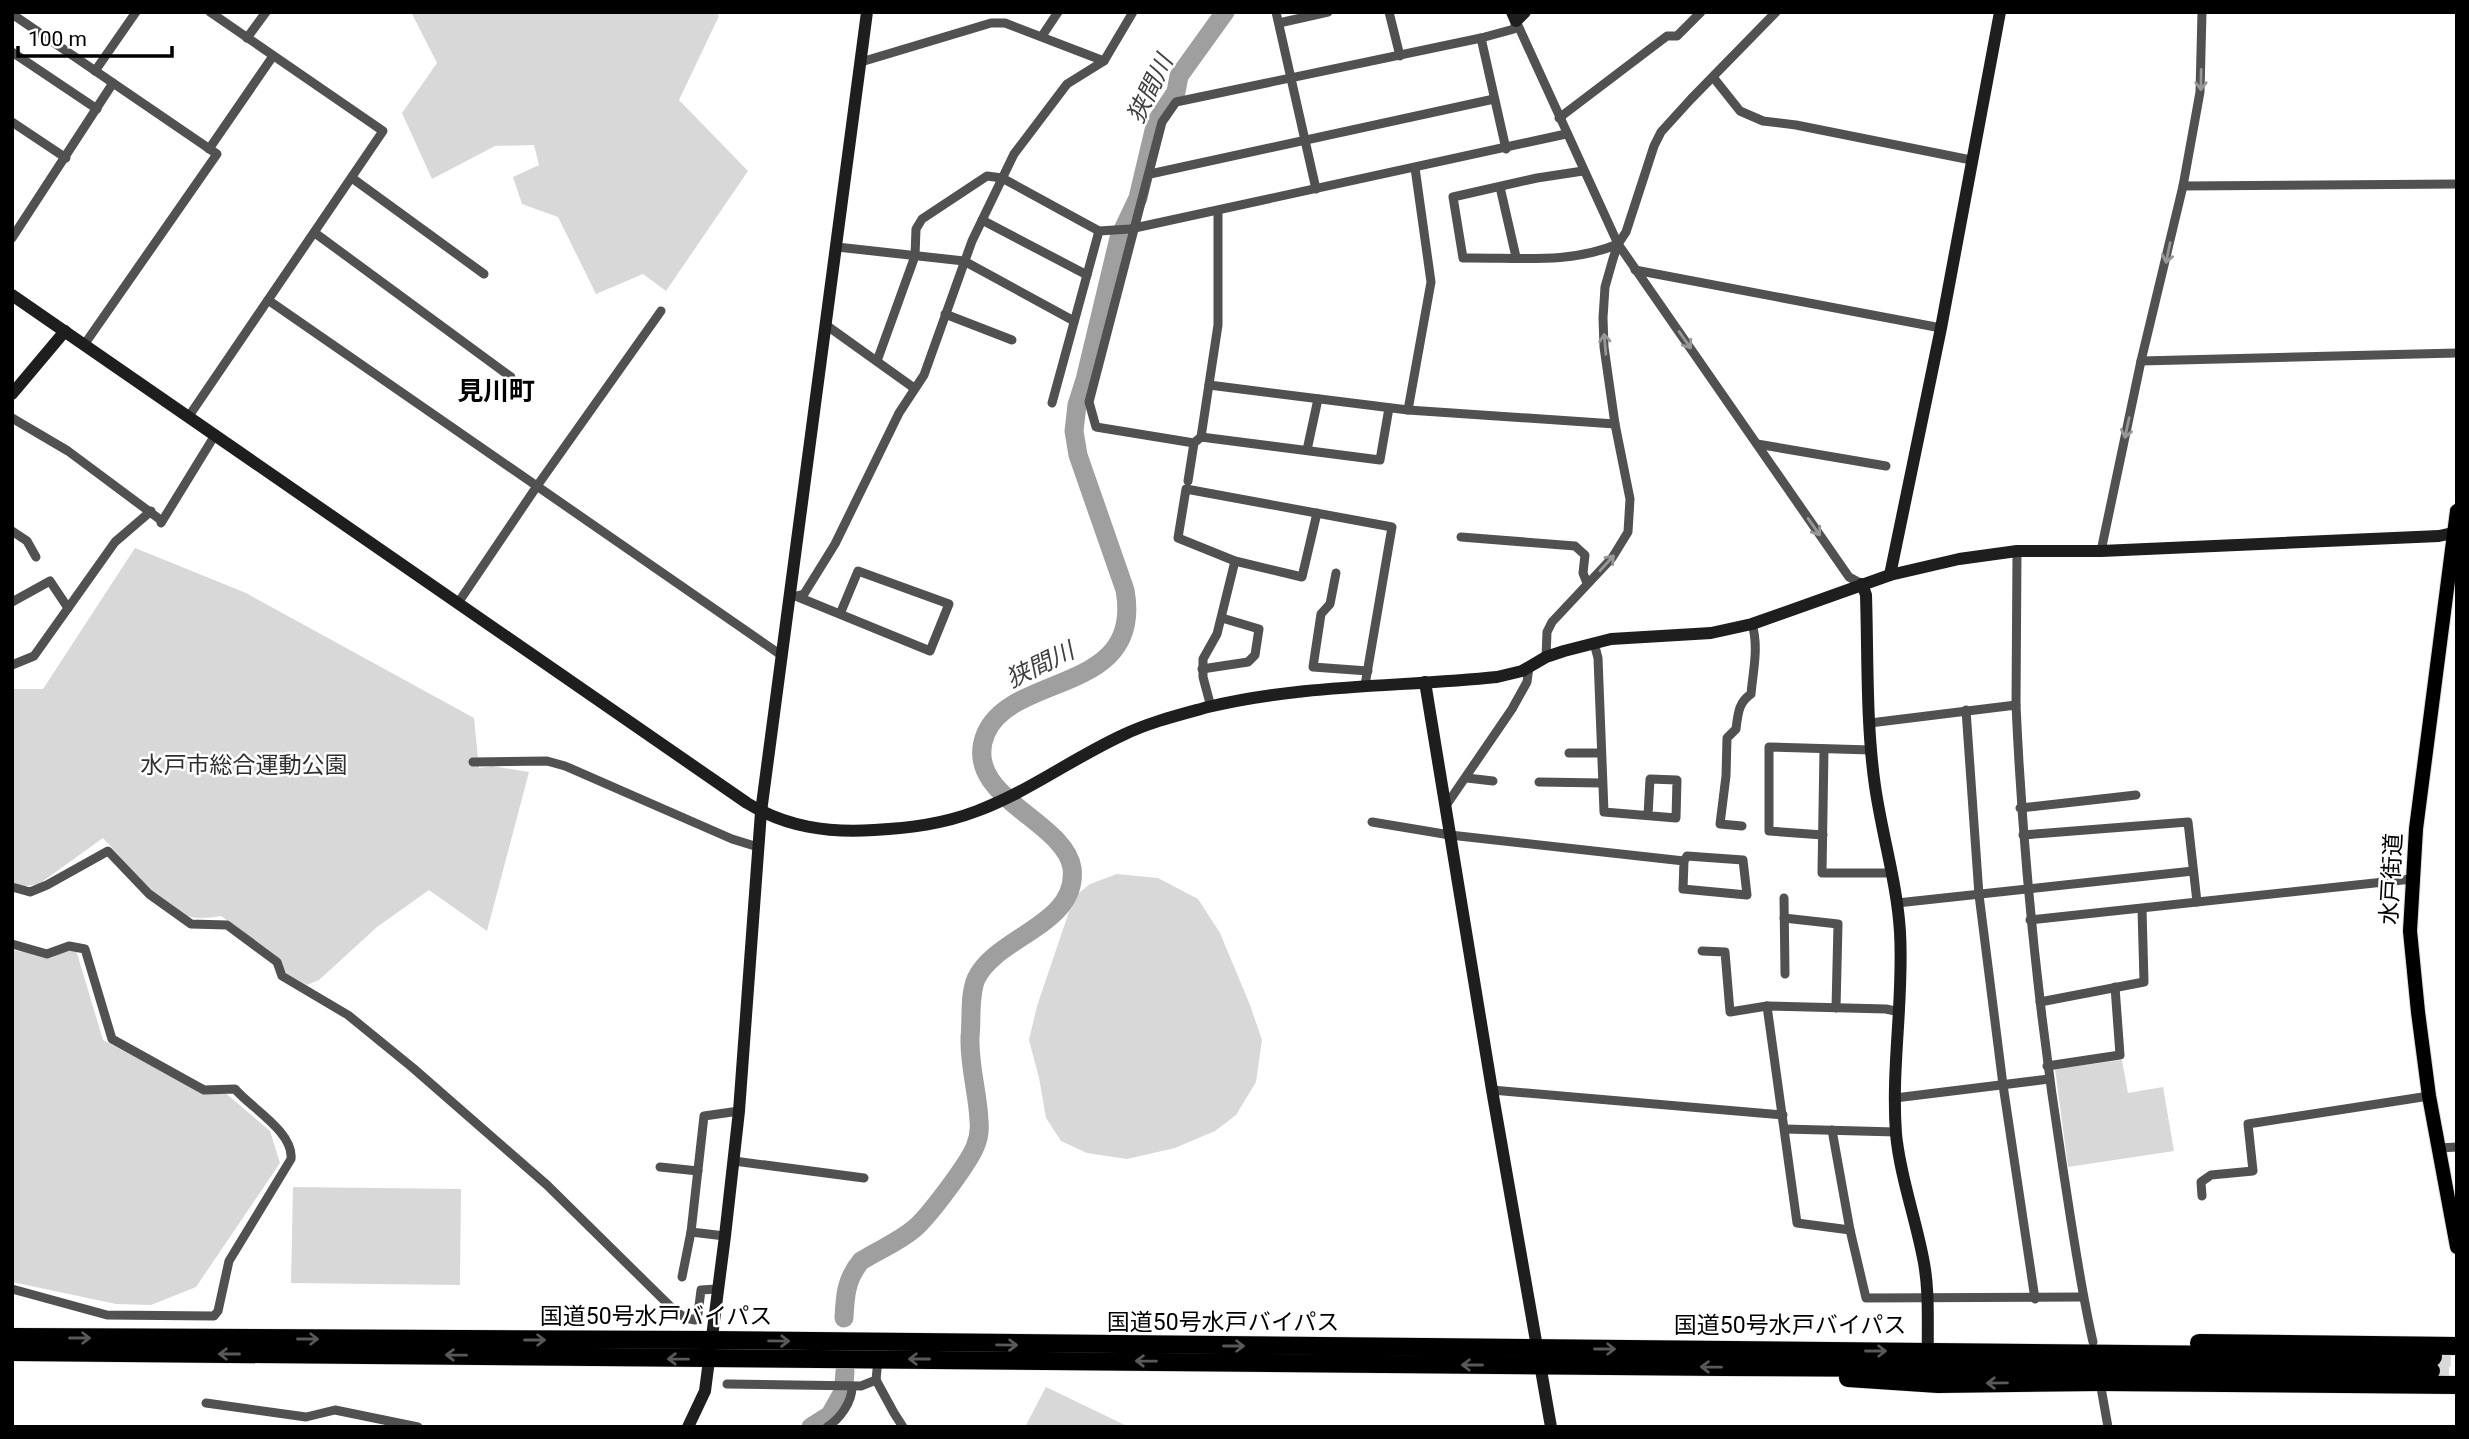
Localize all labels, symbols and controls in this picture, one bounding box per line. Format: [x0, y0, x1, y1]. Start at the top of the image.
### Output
scale bar [18, 14, 172, 58]
text: 100 m [28, 27, 87, 51]
water label: 狭間川 [1122, 48, 1180, 127]
one-way arrow [2194, 69, 2207, 92]
one-way arrow [2161, 241, 2174, 263]
one-way arrow [1678, 330, 1692, 349]
one-way arrow [1598, 334, 1611, 356]
district label: 見川町 [457, 376, 535, 406]
one-way arrow [2120, 416, 2134, 439]
one-way arrow [1807, 517, 1821, 536]
one-way arrow [1599, 554, 1615, 572]
water label: 狭間川 [1002, 635, 1081, 693]
park label: 水戸市総合運動公園 [141, 752, 348, 779]
street label: 水戸街道 [2376, 832, 2407, 926]
street label: 国道50号水戸バイパス [540, 1303, 772, 1330]
street label: 国道50号水戸バイパス [1107, 1309, 1339, 1336]
street label: 国道50号水戸バイパス [1674, 1312, 1906, 1339]
one-way arrow [69, 1331, 92, 1345]
one-way arrow [296, 1332, 319, 1346]
one-way arrow [524, 1333, 547, 1347]
one-way arrow [767, 1334, 790, 1348]
one-way arrow [995, 1338, 1018, 1352]
one-way arrow [1222, 1339, 1245, 1353]
one-way arrow [1594, 1342, 1617, 1356]
one-way arrow [1864, 1344, 1887, 1358]
one-way arrow [217, 1347, 240, 1361]
one-way arrow [445, 1349, 468, 1362]
one-way arrow [667, 1352, 690, 1365]
one-way arrow [908, 1353, 931, 1366]
one-way arrow [1135, 1355, 1158, 1368]
one-way arrow [1461, 1358, 1484, 1372]
one-way arrow [1699, 1360, 1722, 1374]
one-way arrow [1985, 1377, 2008, 1390]

